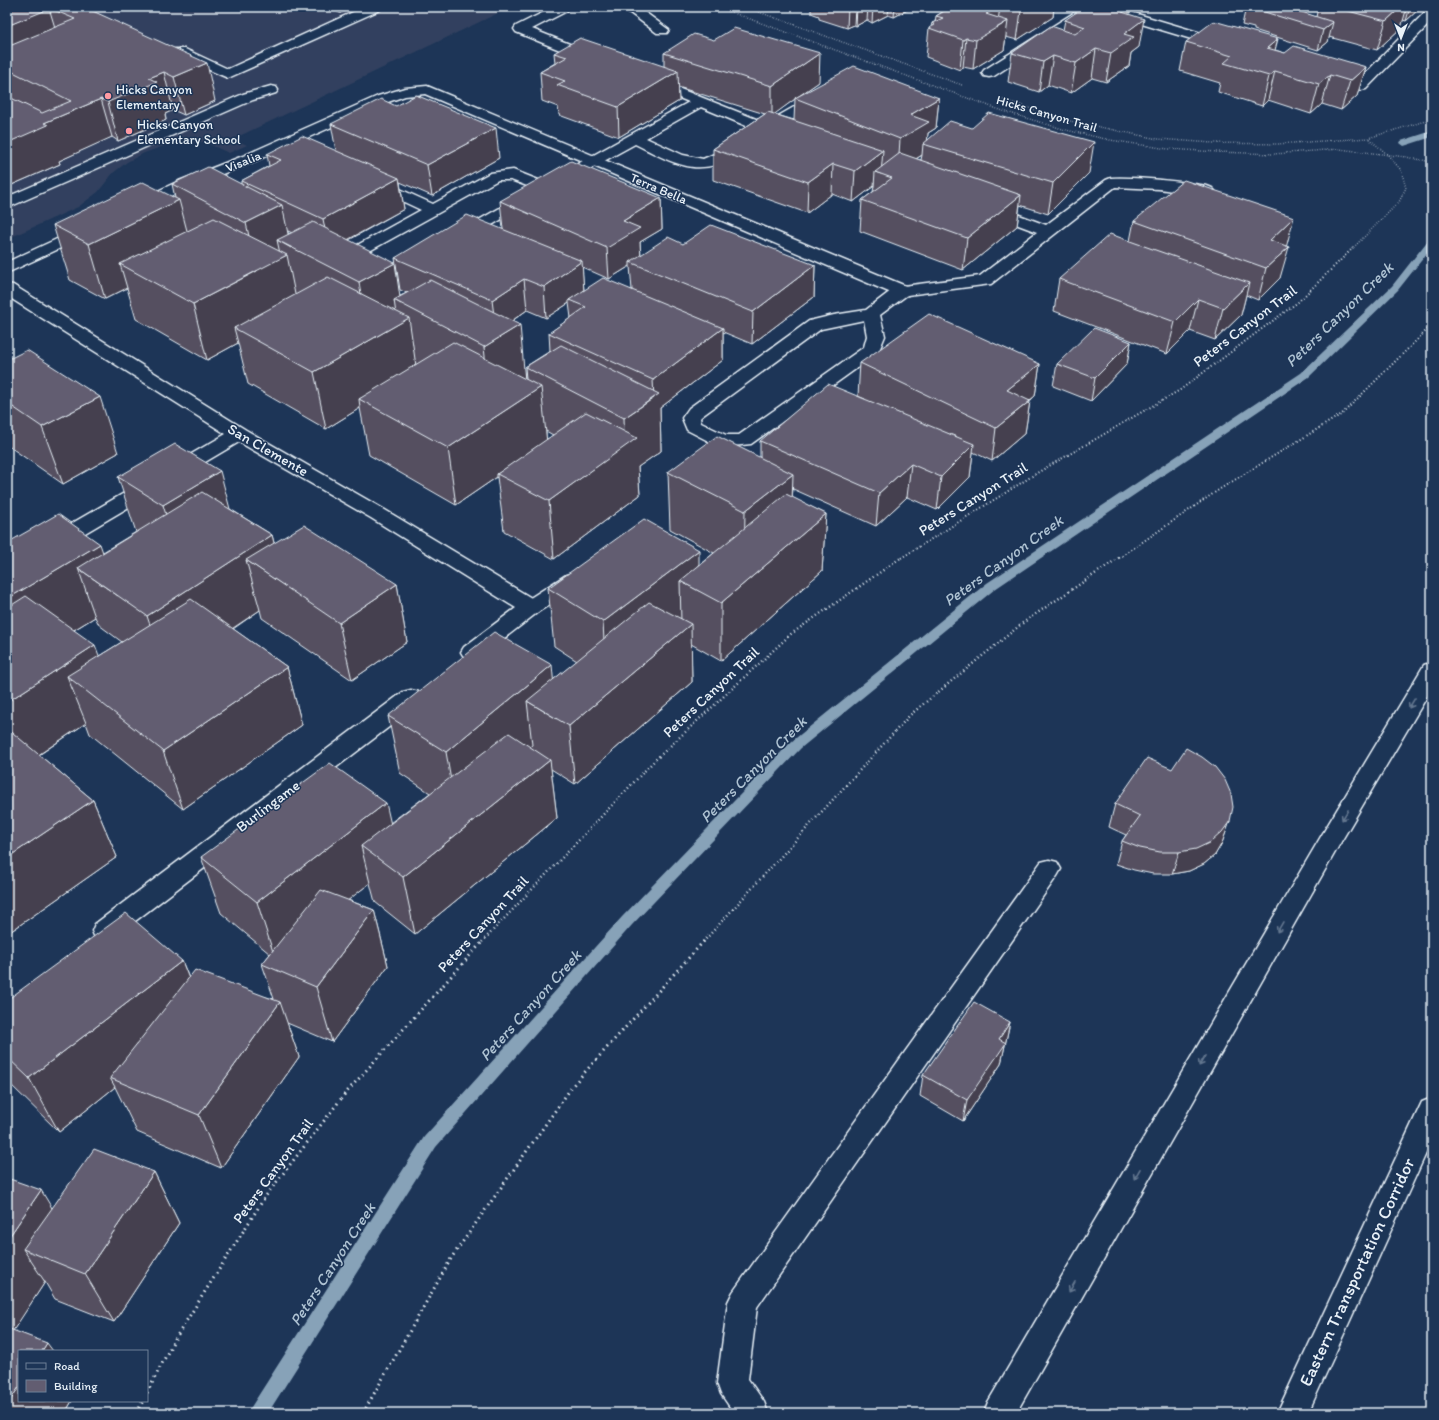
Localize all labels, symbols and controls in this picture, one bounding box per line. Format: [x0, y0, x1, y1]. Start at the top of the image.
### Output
north arrow [1381, 18, 1421, 58]
text: N [1397, 41, 1405, 54]
place label: Hicks Canyon Elementary [116, 82, 193, 112]
marker: Hicks Canyon Elementary [103, 91, 113, 101]
street label: Hicks Canyon Trail [995, 92, 1099, 135]
place label: Hicks Canyon Elementary School [137, 117, 241, 147]
marker: Hicks Canyon Elementary School [124, 126, 134, 136]
street label: Visalia [223, 148, 263, 175]
street label: Terra Bella [628, 170, 690, 207]
water label: Peters Canyon Creek [1281, 257, 1398, 371]
street label: Peters Canyon Trail [1190, 281, 1301, 371]
street label: San Clemente [224, 420, 312, 480]
street label: Peters Canyon Trail [915, 458, 1031, 540]
water label: Peters Canyon Creek [940, 510, 1067, 610]
street label: Peters Canyon Trail [659, 642, 763, 741]
one-way arrow [1408, 697, 1416, 708]
water label: Peters Canyon Creek [696, 712, 811, 827]
street label: Burlingame [233, 776, 303, 836]
one-way arrow [1341, 809, 1349, 821]
street label: Peters Canyon Trail [434, 872, 533, 976]
one-way arrow [1275, 921, 1283, 933]
water label: Peters Canyon Creek [476, 945, 586, 1065]
one-way arrow [1197, 1055, 1205, 1067]
street label: Peters Canyon Trail [229, 1115, 317, 1227]
street label: Eastern Transportation Corridor [1294, 1154, 1420, 1390]
one-way arrow [1132, 1168, 1140, 1180]
water label: Peters Canyon Creek [286, 1199, 380, 1329]
one-way arrow [1067, 1280, 1075, 1292]
legend [18, 1350, 148, 1402]
text: Road [54, 1359, 80, 1373]
text: Building [54, 1379, 98, 1393]

